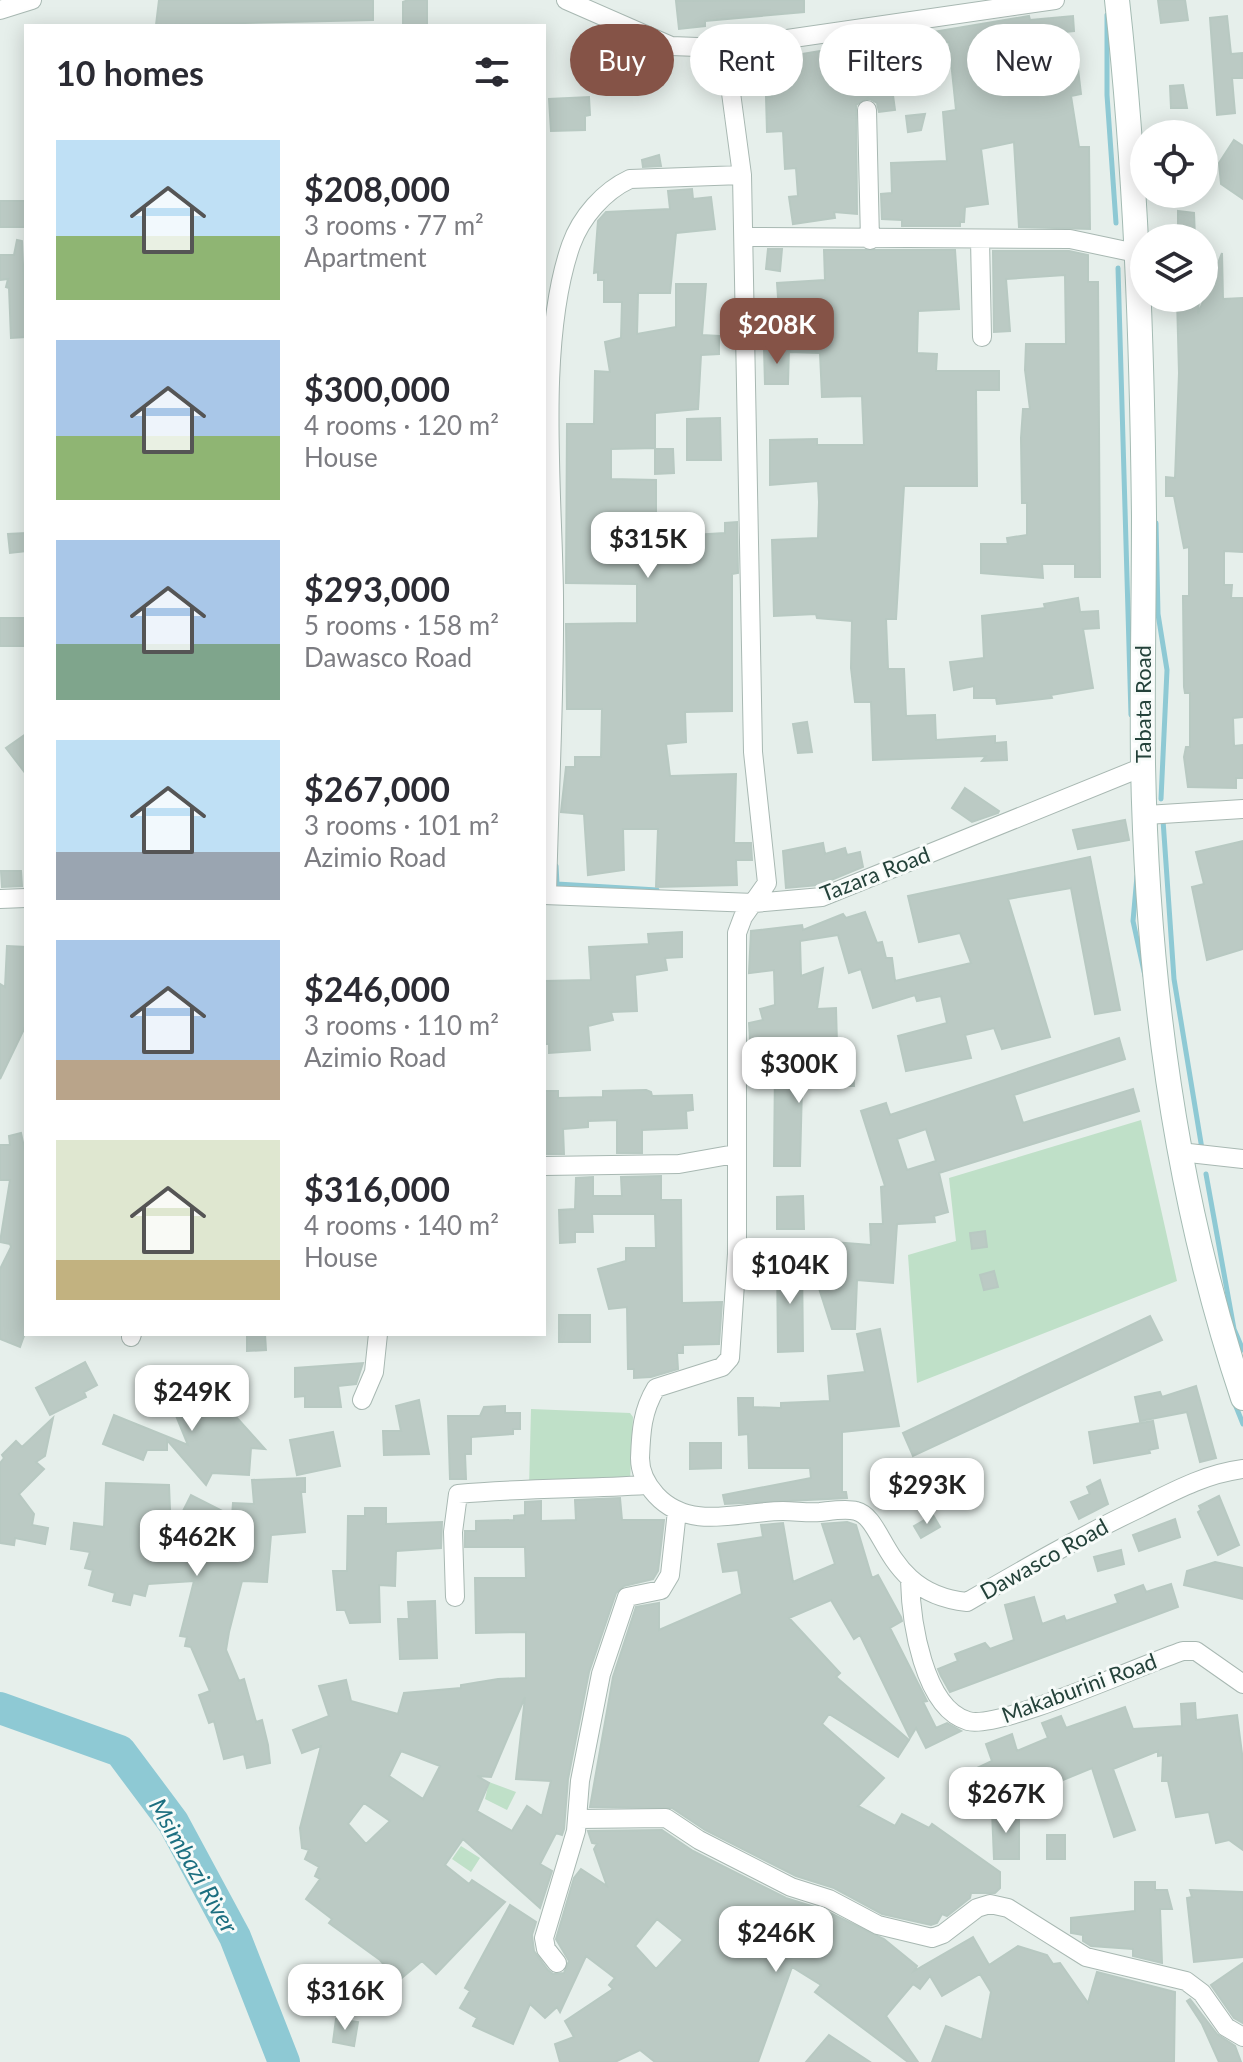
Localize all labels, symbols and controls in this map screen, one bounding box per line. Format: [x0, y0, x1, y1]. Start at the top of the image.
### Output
chip: Buy [570, 24, 674, 96]
chip: Rent [690, 24, 803, 96]
chip: Filters [819, 24, 951, 96]
chip: New [967, 24, 1080, 96]
icon: filters [470, 50, 514, 94]
text: 10 homes [56, 52, 204, 93]
map controls [1130, 120, 1218, 312]
button: locate [1130, 120, 1218, 208]
text: $208,000 [304, 168, 450, 209]
icon: home [120, 172, 216, 268]
text: 3 rooms · 77 m² [304, 209, 484, 241]
button: layers [1130, 224, 1218, 312]
text: Apartment [304, 241, 427, 273]
pin: $208K [721, 298, 833, 366]
text: $208K [738, 308, 816, 340]
text: $300,000 [304, 368, 450, 409]
icon: home [120, 372, 216, 468]
text: 4 rooms · 120 m² [304, 409, 499, 441]
text: House [304, 441, 378, 473]
pin: $315K [592, 512, 704, 580]
text: $315K [609, 522, 687, 554]
text: $293,000 [304, 568, 450, 609]
icon: home [120, 572, 216, 668]
text: 5 rooms · 158 m² [304, 609, 499, 641]
text: Dawasco Road [304, 641, 472, 673]
street label: Tabata Road [1129, 645, 1156, 763]
text: $267,000 [304, 768, 450, 809]
icon: home [120, 772, 216, 868]
text: 3 rooms · 101 m² [304, 809, 499, 841]
street label: Tazara Road [816, 840, 934, 907]
text: Azimio Road [304, 841, 446, 873]
text: $246,000 [304, 968, 450, 1009]
icon: home [120, 972, 216, 1068]
text: 3 rooms · 110 m² [304, 1009, 499, 1041]
pin: $300K [743, 1037, 855, 1105]
text: Azimio Road [304, 1041, 446, 1073]
text: $300K [760, 1047, 838, 1079]
text: $316,000 [304, 1168, 450, 1209]
icon: home [120, 1172, 216, 1268]
text: 4 rooms · 140 m² [304, 1209, 499, 1241]
pin: $104K [734, 1238, 846, 1306]
text: House [304, 1241, 378, 1273]
text: $104K [751, 1248, 829, 1280]
pin: $249K [136, 1365, 248, 1433]
text: $249K [153, 1375, 231, 1407]
pin: $293K [871, 1458, 983, 1526]
text: $293K [888, 1468, 966, 1500]
pin: $462K [141, 1510, 253, 1578]
street label: Dawasco Road [975, 1512, 1112, 1605]
text: $462K [158, 1520, 236, 1552]
street label: Makaburini Road [998, 1647, 1160, 1728]
pin: $267K [950, 1767, 1062, 1835]
text: $267K [967, 1777, 1045, 1809]
water label: Msimbazi River [144, 1793, 245, 1939]
pin: $246K [720, 1906, 832, 1974]
text: $246K [737, 1916, 815, 1948]
pin: $316K [289, 1964, 401, 2032]
text: $316K [306, 1974, 384, 2006]

